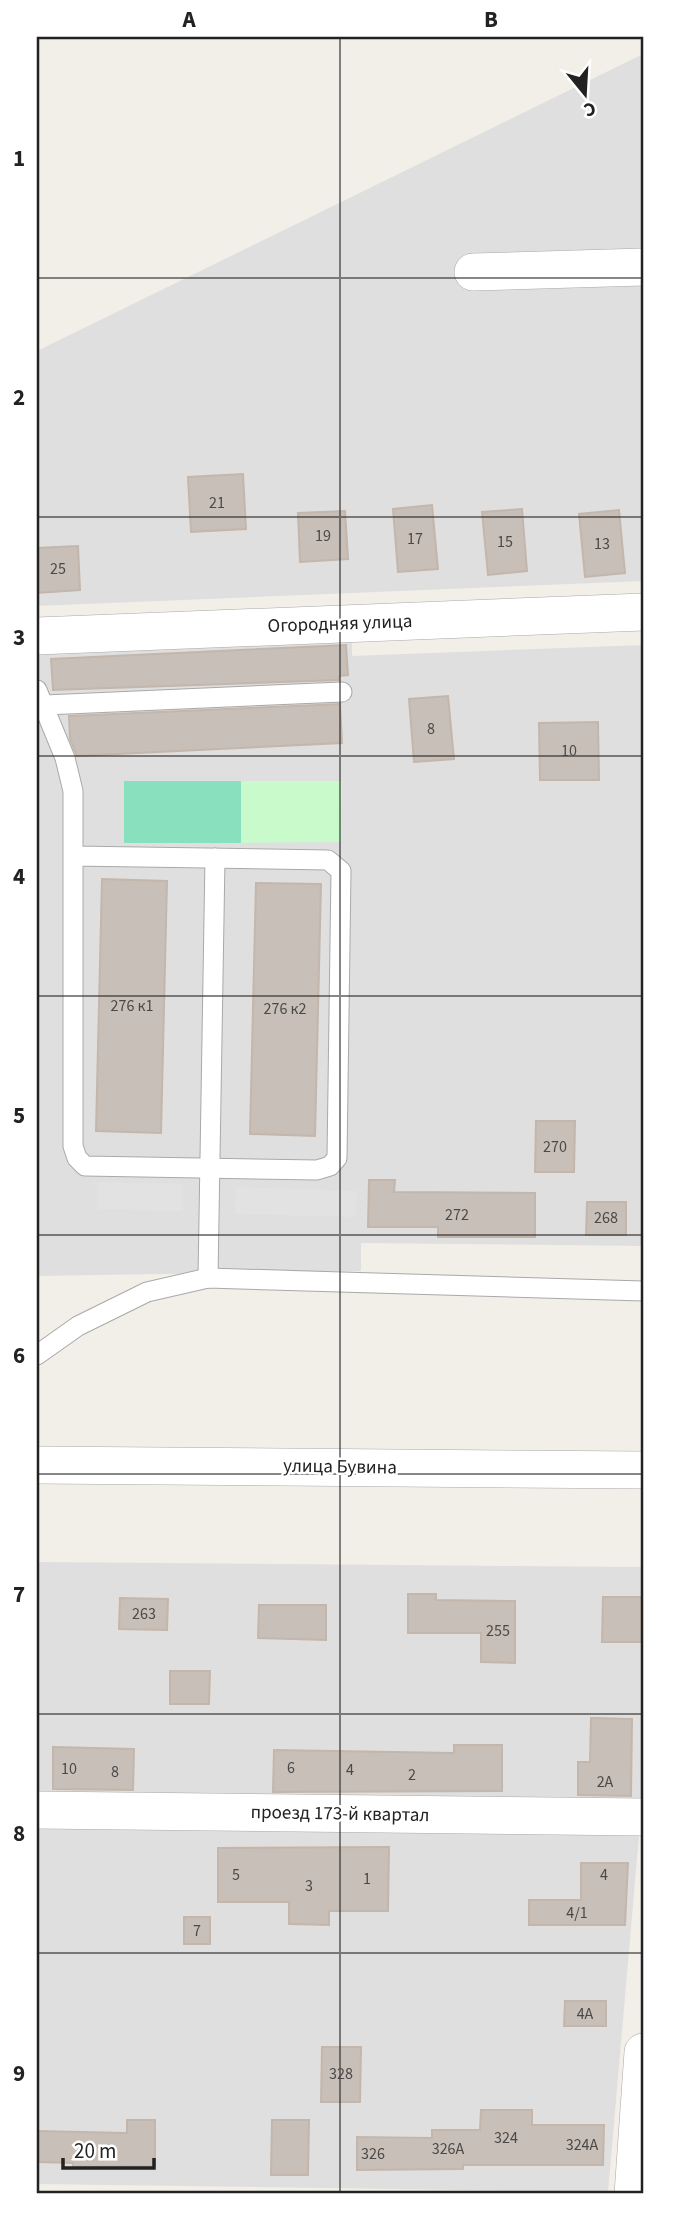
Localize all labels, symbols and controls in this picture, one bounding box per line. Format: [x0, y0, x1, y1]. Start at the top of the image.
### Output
text: A [181, 3, 196, 36]
text: B [484, 3, 498, 36]
north arrow [550, 60, 620, 130]
text: С [580, 94, 599, 123]
text: 1 [13, 142, 25, 175]
text: 2 [13, 381, 25, 414]
house number: 21 [209, 492, 225, 514]
house number: 19 [315, 525, 331, 547]
house number: 17 [407, 528, 423, 550]
house number: 15 [497, 531, 513, 553]
house number: 13 [594, 533, 610, 555]
house number: 25 [50, 558, 66, 580]
street label: Огородняя улица [267, 608, 413, 640]
text: 3 [13, 621, 25, 654]
house number: 8 [427, 718, 435, 740]
house number: 10 [561, 740, 577, 762]
text: 4 [13, 860, 25, 893]
house number: 276 к1 [111, 995, 154, 1017]
house number: 276 к2 [264, 998, 307, 1020]
text: 5 [13, 1099, 25, 1132]
house number: 270 [543, 1136, 567, 1158]
house number: 272 [445, 1204, 469, 1226]
house number: 268 [594, 1207, 618, 1229]
text: 6 [13, 1339, 25, 1372]
street label: улица Бувина [283, 1453, 397, 1481]
text: 7 [13, 1578, 25, 1611]
house number: 263 [132, 1603, 156, 1625]
house number: 255 [486, 1620, 510, 1642]
house number: 6 [287, 1757, 295, 1779]
house number: 10 [61, 1758, 77, 1780]
house number: 4 [346, 1759, 354, 1781]
house number: 8 [111, 1761, 119, 1783]
house number: 2 [408, 1764, 416, 1786]
house number: 2А [597, 1771, 614, 1793]
street label: проезд 173-й квартал [250, 1799, 430, 1829]
text: 8 [13, 1817, 25, 1850]
house number: 5 [232, 1864, 240, 1886]
house number: 4 [600, 1864, 608, 1886]
house number: 1 [363, 1868, 371, 1890]
house number: 3 [305, 1875, 313, 1897]
house number: 4/1 [566, 1902, 588, 1924]
house number: 7 [193, 1920, 201, 1942]
house number: 4А [577, 2003, 594, 2025]
text: 9 [13, 2057, 25, 2090]
house number: 328 [329, 2063, 353, 2085]
scale bar [63, 2126, 154, 2170]
house number: 324 [494, 2127, 518, 2149]
house number: 324А [566, 2134, 599, 2156]
text: 20 m [74, 2136, 116, 2166]
house number: 326А [432, 2138, 465, 2160]
house number: 326 [361, 2143, 385, 2165]

